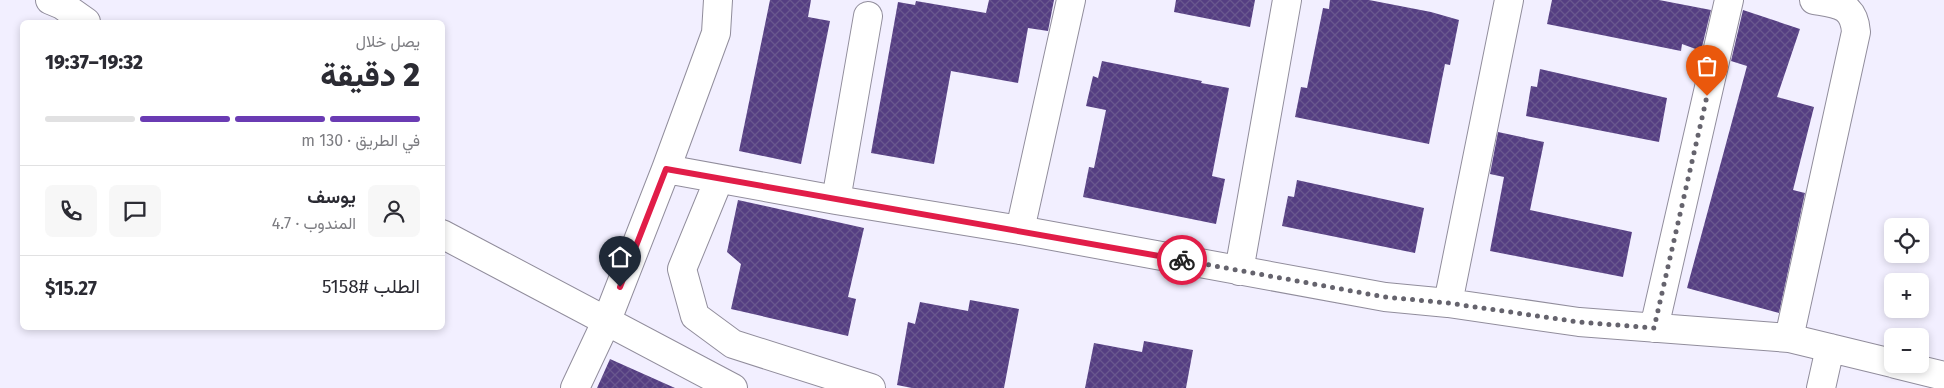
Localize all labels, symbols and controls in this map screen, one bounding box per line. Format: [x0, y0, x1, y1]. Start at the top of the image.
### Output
text: يصل خلال [356, 32, 420, 51]
pin [1686, 45, 1728, 96]
text: 19:32–19:37 [45, 51, 143, 74]
icon: bag [1693, 52, 1721, 80]
text: 2 دقيقة [320, 56, 420, 94]
text: في الطريق · 130 m [301, 131, 420, 150]
button: phone [45, 185, 97, 237]
button: chat [109, 185, 161, 237]
text: يوسف [307, 185, 356, 208]
button: person [368, 185, 420, 237]
text: المندوب · 4.7 [272, 214, 356, 233]
map controls [1884, 218, 1929, 373]
button: locate [1884, 218, 1929, 263]
courier [1157, 235, 1207, 285]
pin [599, 236, 641, 287]
icon: home [606, 243, 634, 271]
icon: bike [1168, 246, 1196, 274]
button: + [1884, 273, 1929, 318]
text: الطلب #5158 [322, 275, 420, 298]
text: $15.27 [45, 277, 97, 300]
button: − [1884, 328, 1929, 373]

